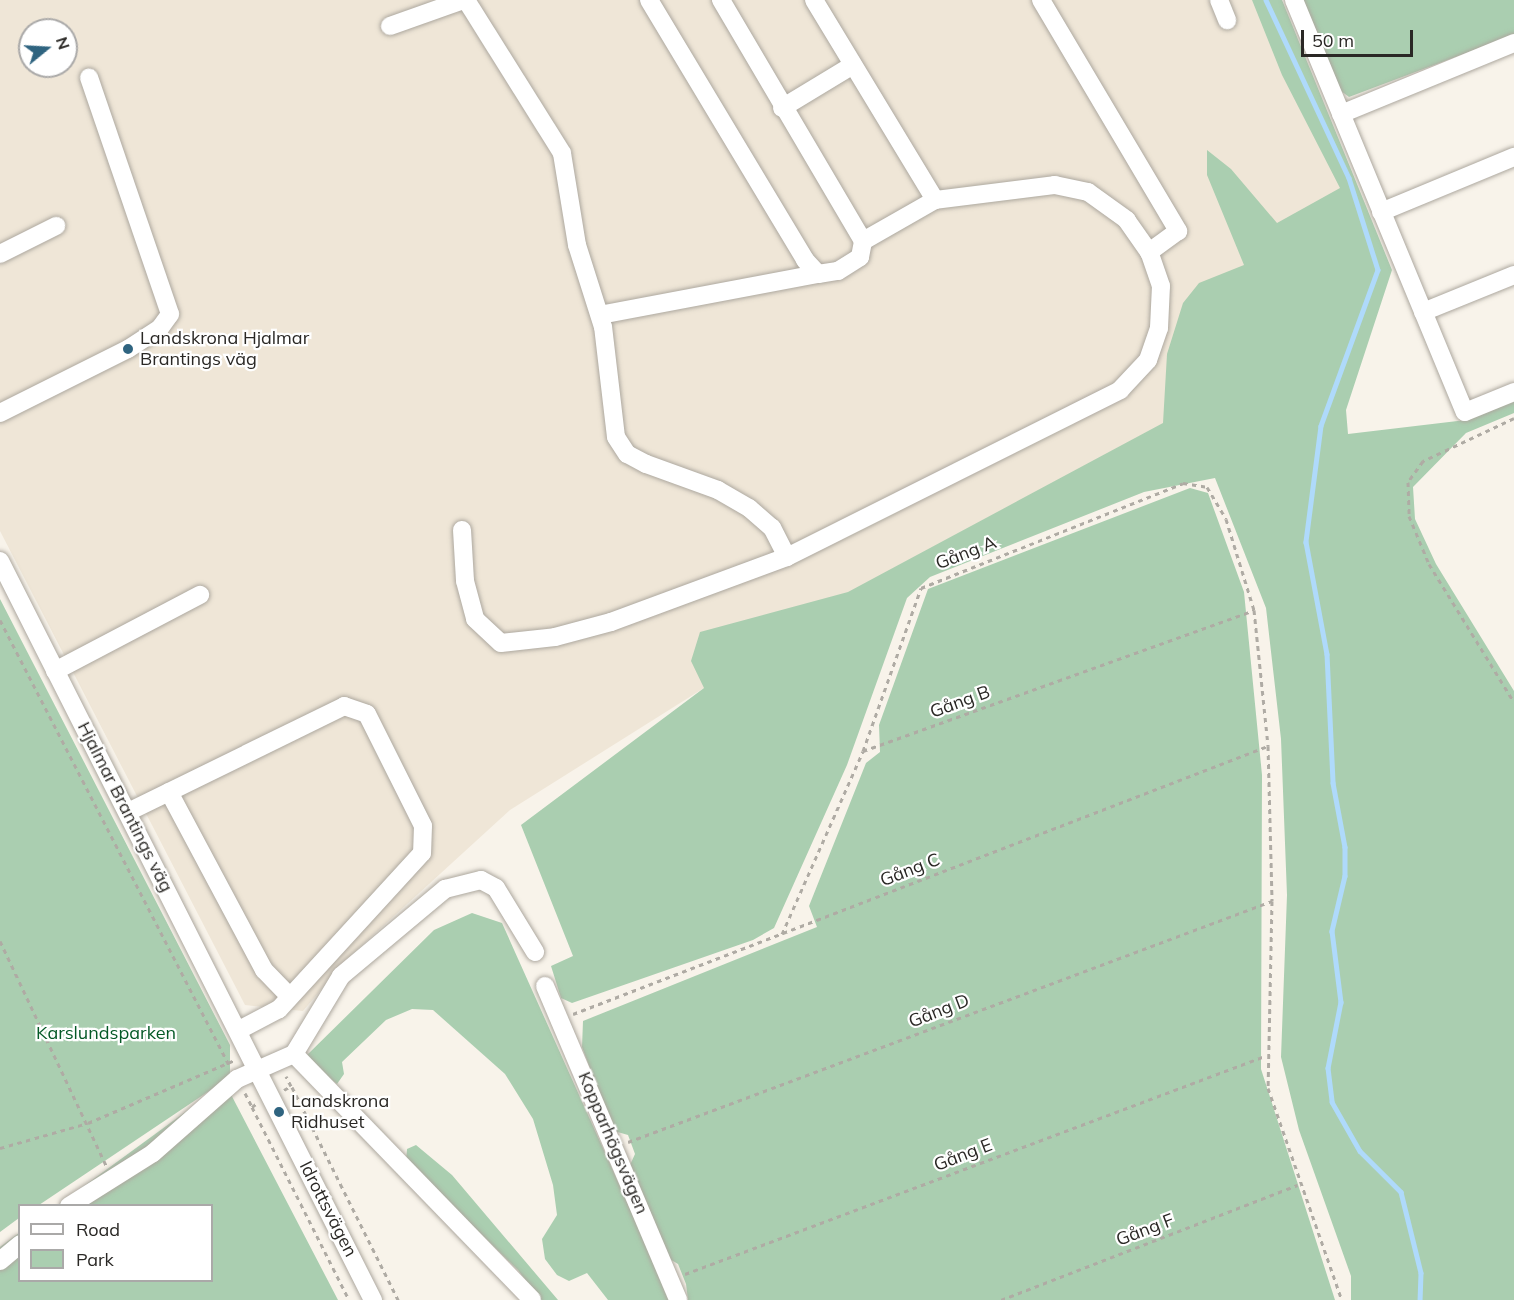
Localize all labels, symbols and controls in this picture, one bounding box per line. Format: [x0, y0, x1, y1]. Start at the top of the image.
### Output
north arrow [18, 18, 78, 78]
scale bar [1304, 18, 1416, 56]
text: 50 m [1312, 29, 1354, 52]
text: N [52, 34, 75, 52]
place label: Landskrona Hjalmar Brantings väg [140, 328, 309, 370]
marker: Landskrona Hjalmar Brantings väg [121, 342, 135, 356]
street label: Gång A [933, 532, 999, 574]
street label: Gång B [927, 681, 993, 723]
street label: Hjalmar Brantings väg [73, 718, 177, 896]
street label: Gång C [877, 849, 943, 891]
street label: Gång D [905, 990, 973, 1032]
park label: Karslundsparken [36, 1022, 176, 1044]
street label: Kopparhögsvägen [573, 1069, 653, 1217]
place label: Landskrona Ridhuset [291, 1091, 389, 1134]
marker: Landskrona Ridhuset [272, 1105, 286, 1119]
street label: Gång E [931, 1134, 995, 1176]
street label: Idrottsvägen [295, 1157, 361, 1261]
legend [18, 1204, 213, 1282]
street label: Gång F [1113, 1209, 1177, 1251]
text: Road [76, 1218, 120, 1241]
text: Park [76, 1248, 114, 1271]

